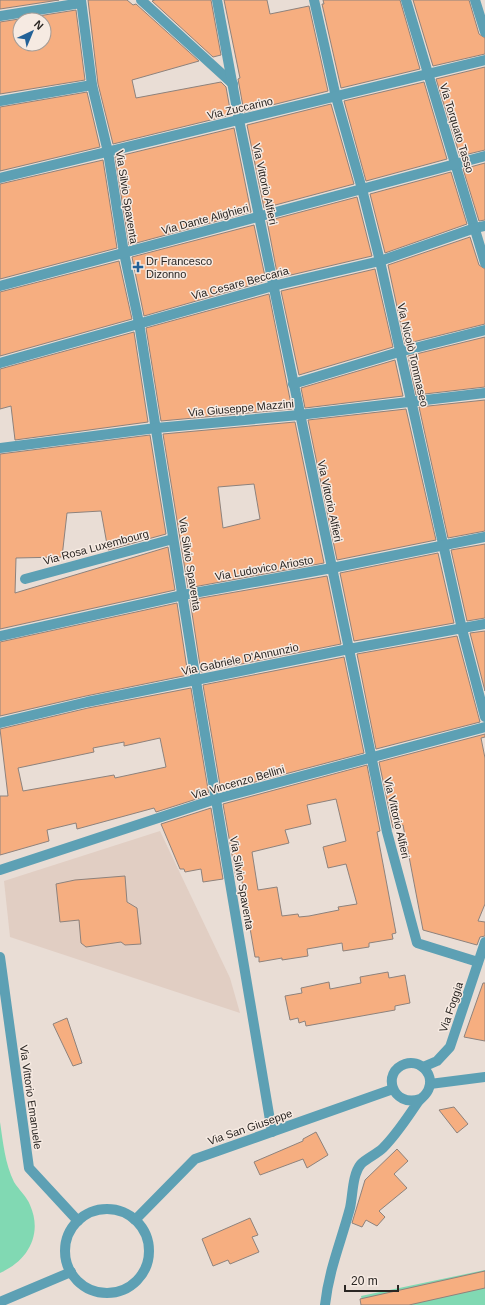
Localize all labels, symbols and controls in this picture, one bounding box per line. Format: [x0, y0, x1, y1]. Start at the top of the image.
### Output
north arrow [12, 12, 52, 52]
text: N [32, 18, 46, 32]
street label: Via Torquato Tasso [438, 82, 476, 174]
street label: Via Zuccarino [206, 95, 274, 121]
street label: Via Vittorio Alfieri [251, 142, 279, 226]
street label: Via Silvio Spaventa [114, 149, 140, 246]
street label: Via Dante Alighieri [160, 202, 250, 236]
place label: Dr Francesco Dizonno [146, 255, 212, 280]
marker: Dr Francesco Dizonno [133, 262, 143, 272]
street label: Via Cesare Beccaria [190, 264, 291, 302]
street label: Via Nicolò Tommaseo [395, 302, 431, 408]
street label: Via Giuseppe Mazzini [188, 397, 294, 419]
street label: Via Vittorio Alfieri [316, 459, 344, 543]
street label: Via Silvio Spaventa [177, 516, 203, 613]
street label: Via Rosa Luxembourg [42, 527, 150, 567]
street label: Via Ludovico Ariosto [214, 553, 314, 583]
street label: Via Gabriele D'Annunzio [180, 641, 300, 677]
street label: Via Vincenzo Bellini [190, 763, 286, 801]
street label: Via Vittorio Alfieri [382, 776, 412, 860]
street label: Via Silvio Spaventa [228, 835, 256, 931]
street label: Via Foggia [437, 979, 465, 1034]
street label: Via Vittorio Emanuele [18, 1044, 44, 1150]
street label: Via San Giuseppe [206, 1107, 294, 1147]
scale bar [345, 1267, 398, 1293]
text: 20 m [351, 1274, 378, 1288]

